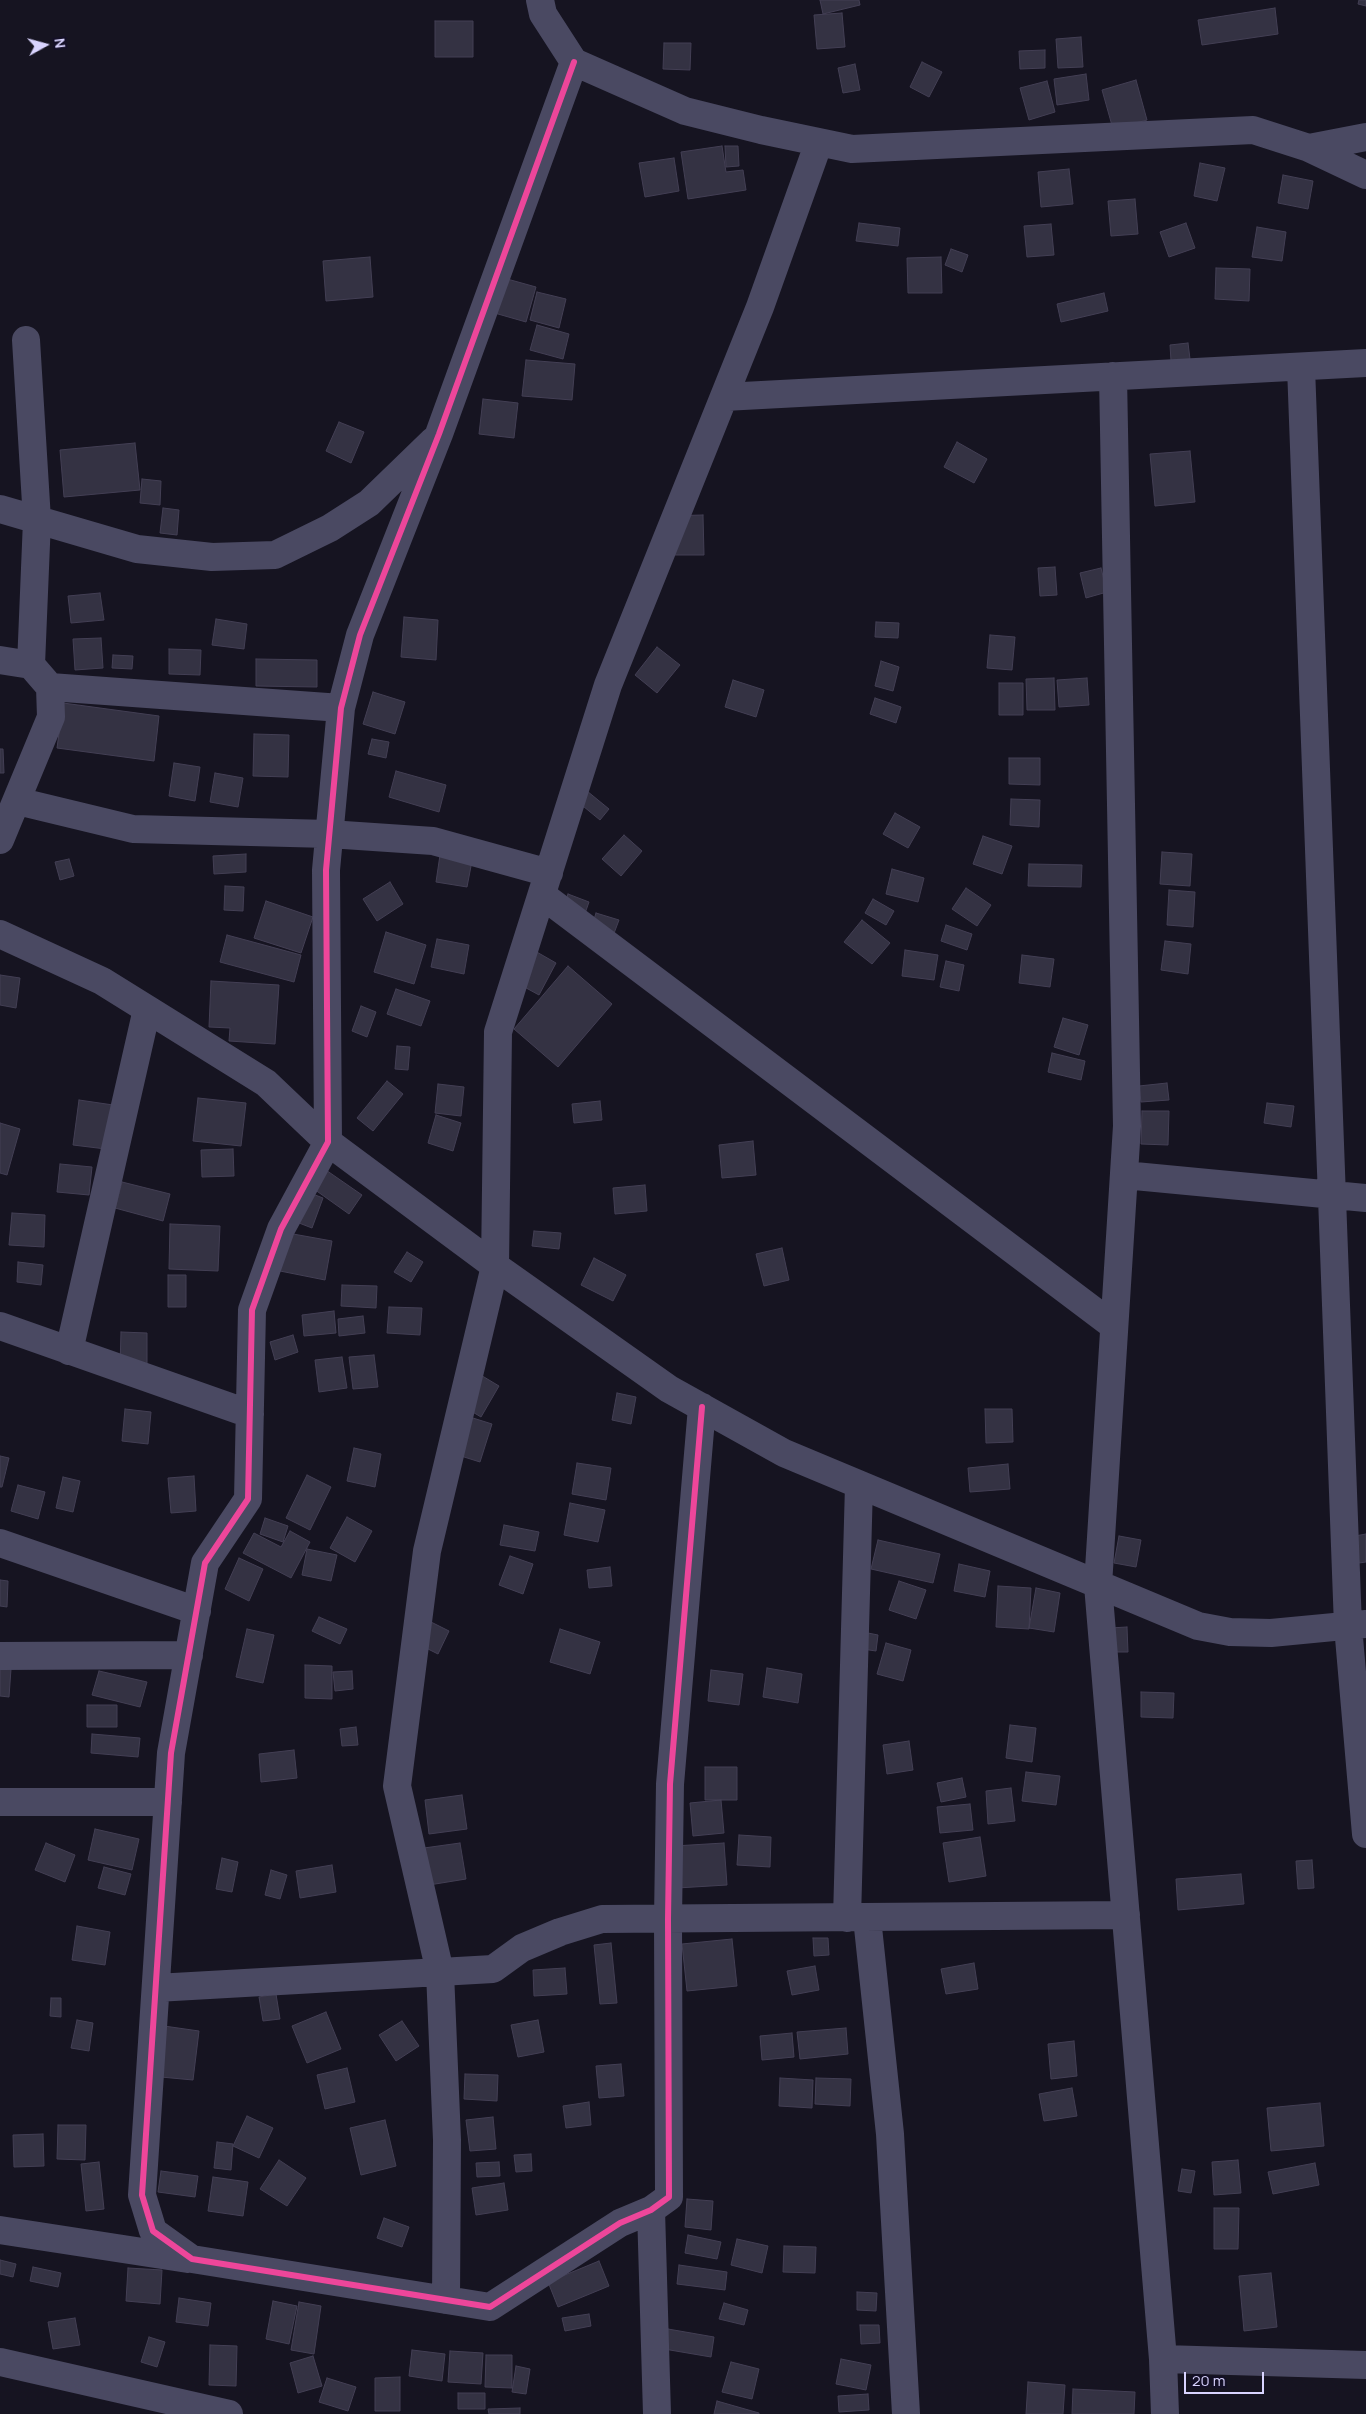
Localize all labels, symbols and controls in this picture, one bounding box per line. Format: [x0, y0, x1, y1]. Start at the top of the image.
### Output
north arrow [20, 20, 70, 70]
text: N [50, 37, 70, 49]
scale bar [1186, 2362, 1266, 2394]
text: 20 m [1192, 2370, 1225, 2391]

